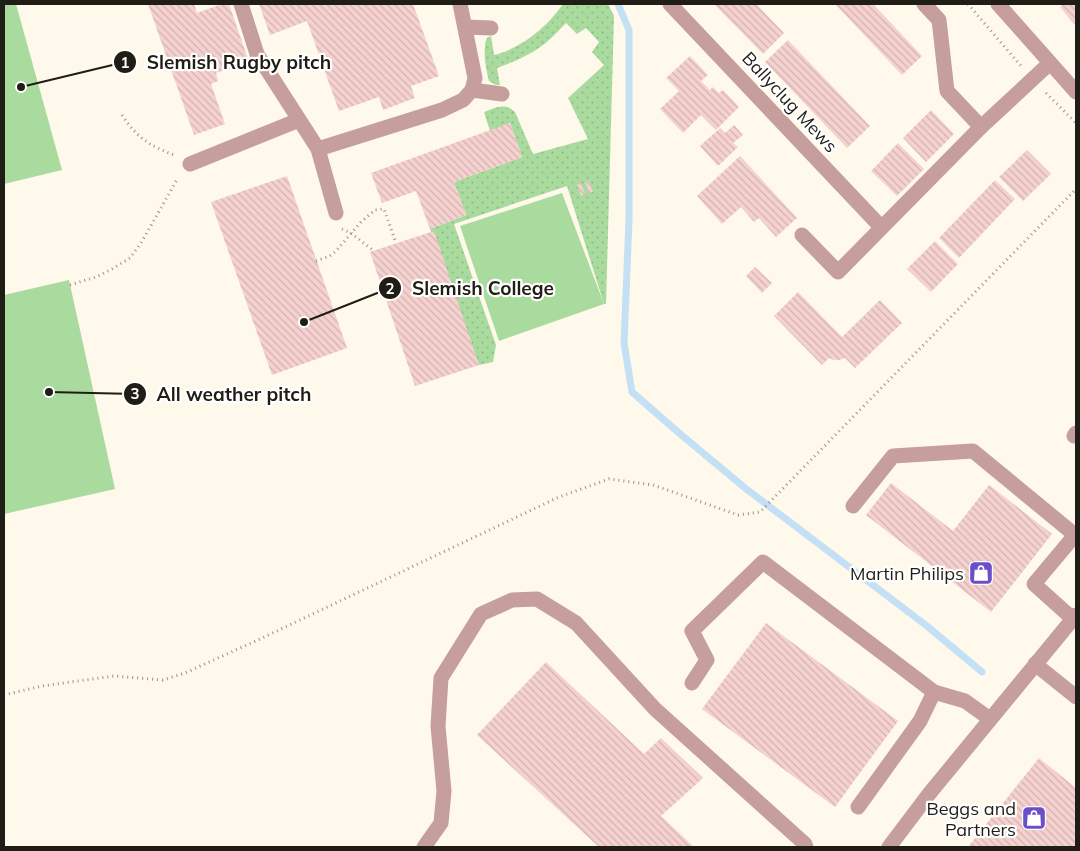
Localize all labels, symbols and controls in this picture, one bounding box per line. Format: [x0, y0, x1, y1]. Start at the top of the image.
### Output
callout: Slemish Rugby pitch [112, 45, 341, 79]
street label: Ballyclug Mews [737, 47, 843, 157]
text: Slemish Rugby pitch [147, 50, 331, 74]
text: 1 [120, 53, 130, 72]
callout: Slemish College [377, 271, 564, 305]
text: Slemish College [412, 276, 554, 300]
text: 2 [385, 279, 395, 298]
callout: All weather pitch [122, 377, 322, 411]
text: All weather pitch [157, 382, 311, 406]
text: 3 [130, 384, 140, 403]
shop icon: Martin Philips [968, 560, 994, 586]
place label: Martin Philips [850, 562, 964, 585]
place label: Beggs and Partners [926, 797, 1016, 841]
shop icon: Beggs and Partners [1021, 805, 1047, 831]

